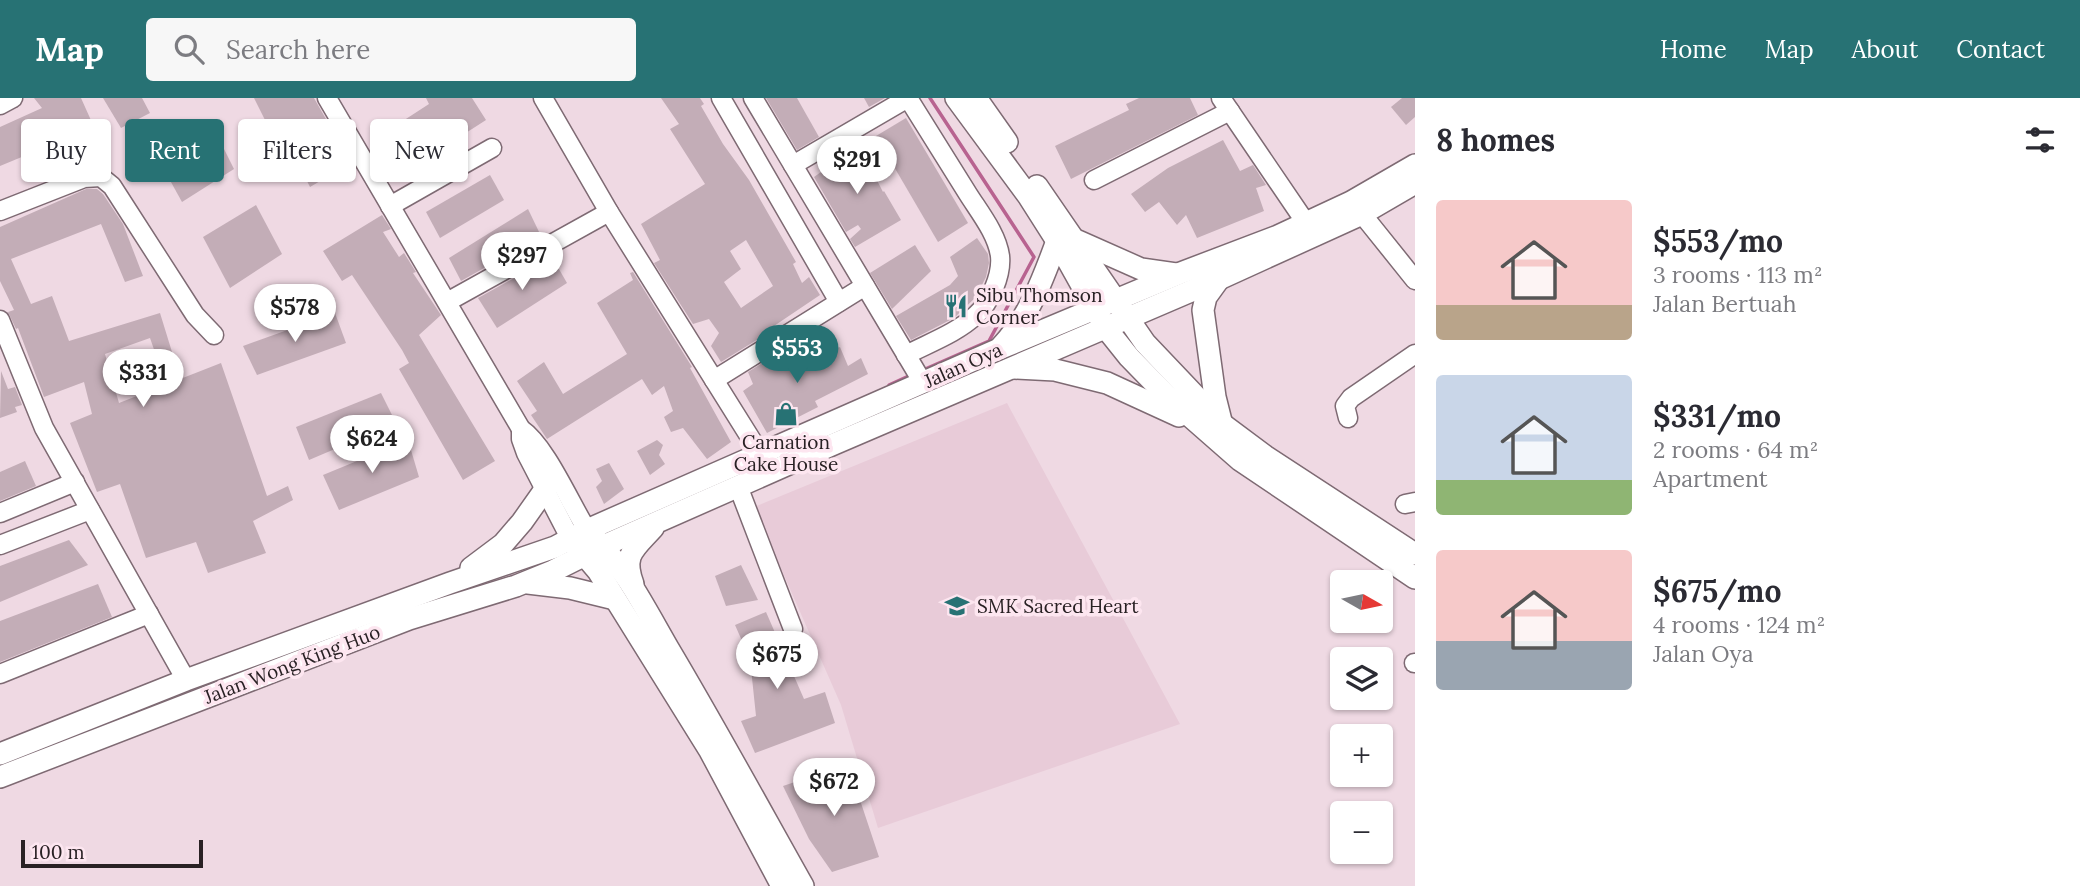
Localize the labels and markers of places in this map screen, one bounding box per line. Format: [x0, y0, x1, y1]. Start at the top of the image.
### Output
pin: $291 [816, 136, 898, 196]
pin: $297 [481, 232, 563, 292]
place label: Sibu Thomson Corner [976, 283, 1102, 329]
pin: $578 [254, 285, 336, 344]
restaurant icon: Sibu Thomson Corner [942, 292, 970, 320]
pin: $553 [756, 326, 838, 385]
pin: $331 [102, 350, 184, 409]
shop icon: Carnation Cake House [772, 400, 800, 428]
pin: $624 [331, 416, 413, 475]
place label: Carnation Cake House [734, 430, 838, 476]
school or university icon: SMK Sacred Heart [943, 592, 971, 620]
place label: SMK Sacred Heart [977, 594, 1139, 618]
pin: $675 [736, 632, 818, 691]
pin: $672 [793, 758, 875, 818]

